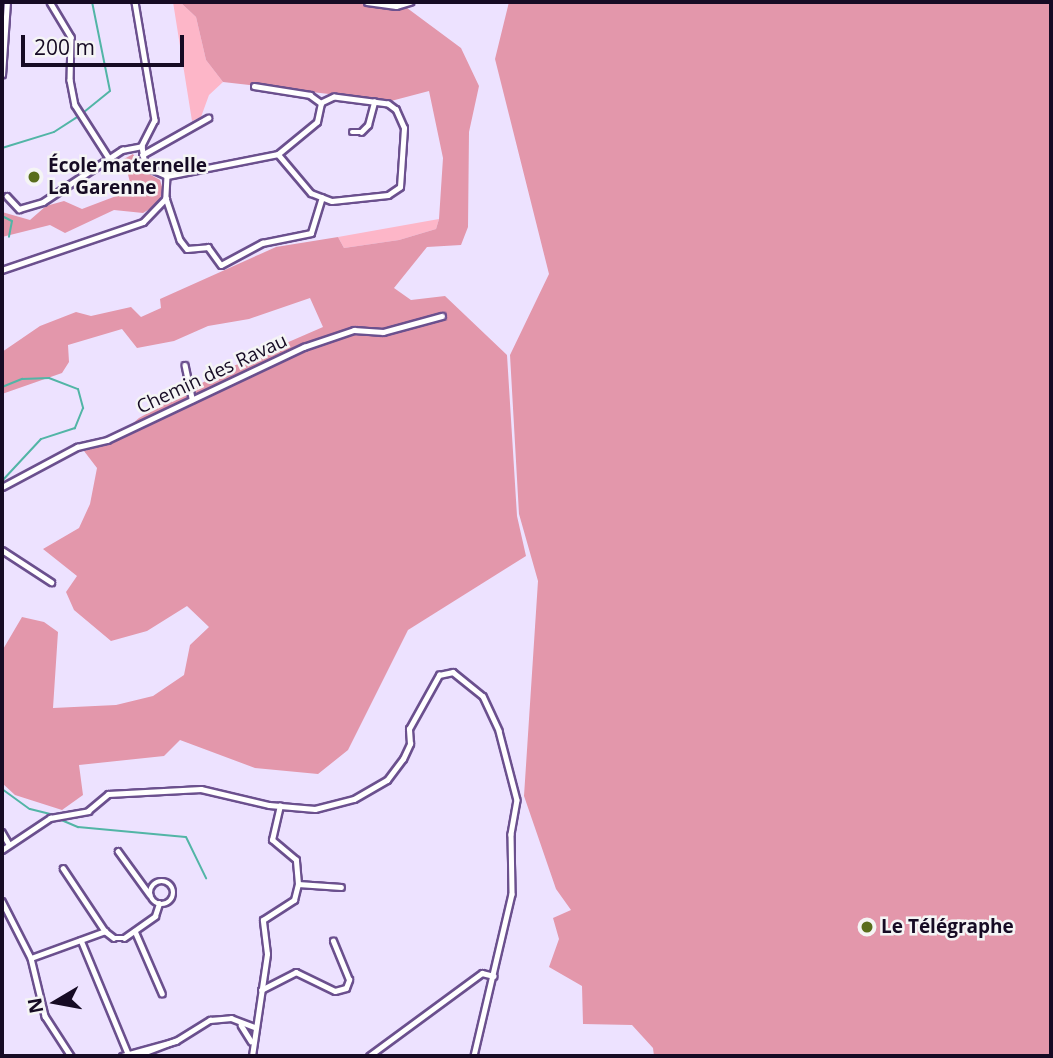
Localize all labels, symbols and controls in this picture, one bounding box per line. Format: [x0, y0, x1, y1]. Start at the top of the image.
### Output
scale bar [24, 21, 187, 65]
text: 200 m [34, 33, 95, 61]
place label: École maternelle La Garenne [48, 155, 207, 199]
marker: École maternelle La Garenne [26, 169, 42, 185]
street label: Chemin des Ravau [133, 329, 291, 419]
place label: Le Télégraphe [881, 916, 1014, 938]
marker: Le Télégraphe [859, 919, 875, 935]
north arrow [21, 967, 91, 1037]
text: N [21, 996, 49, 1016]

